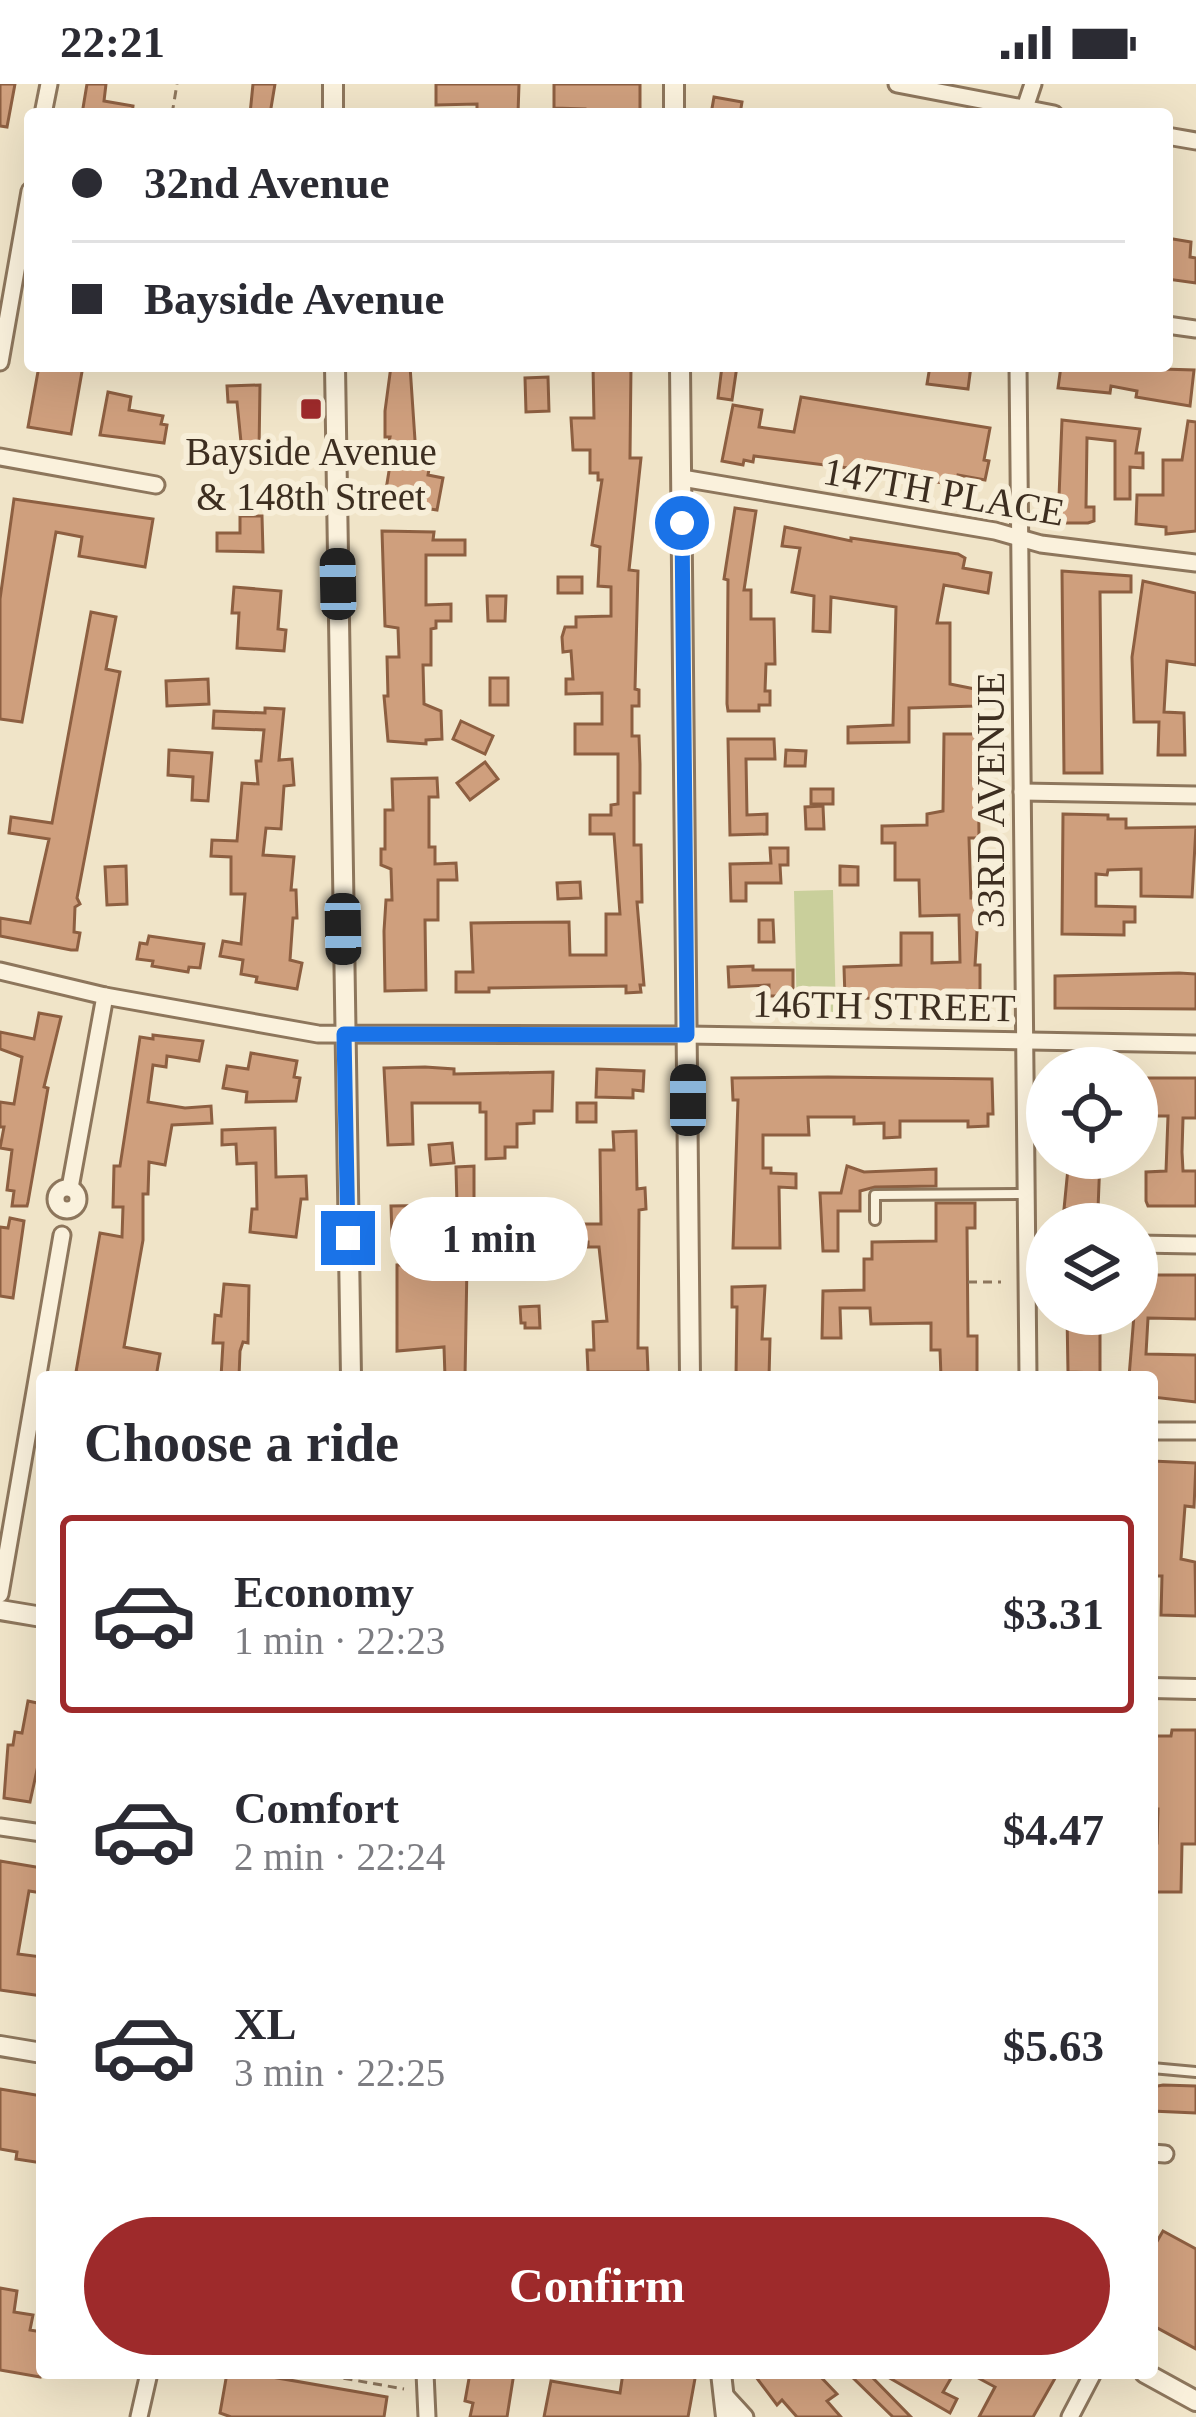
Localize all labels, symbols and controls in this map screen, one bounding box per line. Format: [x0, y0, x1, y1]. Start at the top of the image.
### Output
text: 22:21 [60, 17, 165, 67]
text: 32nd Avenue [144, 158, 389, 208]
text: Bayside Avenue [144, 274, 444, 324]
marker: Bayside Avenue & 148th Street [298, 396, 324, 422]
place label: Bayside Avenue & 148th Street [185, 430, 437, 518]
street label: 147TH PLACE [820, 449, 1068, 534]
route start [655, 496, 709, 550]
car [319, 548, 357, 620]
street label: 33RD AVENUE [969, 672, 1012, 928]
car [324, 893, 362, 965]
street label: 146TH STREET [752, 982, 1016, 1029]
map controls [1026, 1047, 1158, 1335]
button: locate [1026, 1047, 1158, 1179]
car [670, 1064, 706, 1136]
callout: 1 min [390, 1196, 588, 1280]
button: layers [1026, 1203, 1158, 1335]
route end [321, 1211, 375, 1265]
text: 1 min [442, 1217, 536, 1260]
text: Choose a ride [84, 1413, 399, 1473]
icon: car [90, 1560, 198, 1668]
text: Economy [234, 1567, 414, 1617]
text: $3.31 [1003, 1589, 1104, 1639]
text: 1 min · 22:23 [234, 1619, 445, 1662]
icon: car [90, 1776, 198, 1884]
text: Comfort [234, 1783, 399, 1833]
text: $4.47 [1003, 1805, 1104, 1855]
text: 2 min · 22:24 [234, 1835, 445, 1878]
icon: car [90, 1992, 198, 2100]
text: XL [234, 1999, 297, 2049]
text: $5.63 [1003, 2021, 1104, 2071]
text: 3 min · 22:25 [234, 2051, 445, 2094]
button: Confirm [84, 2217, 1110, 2355]

